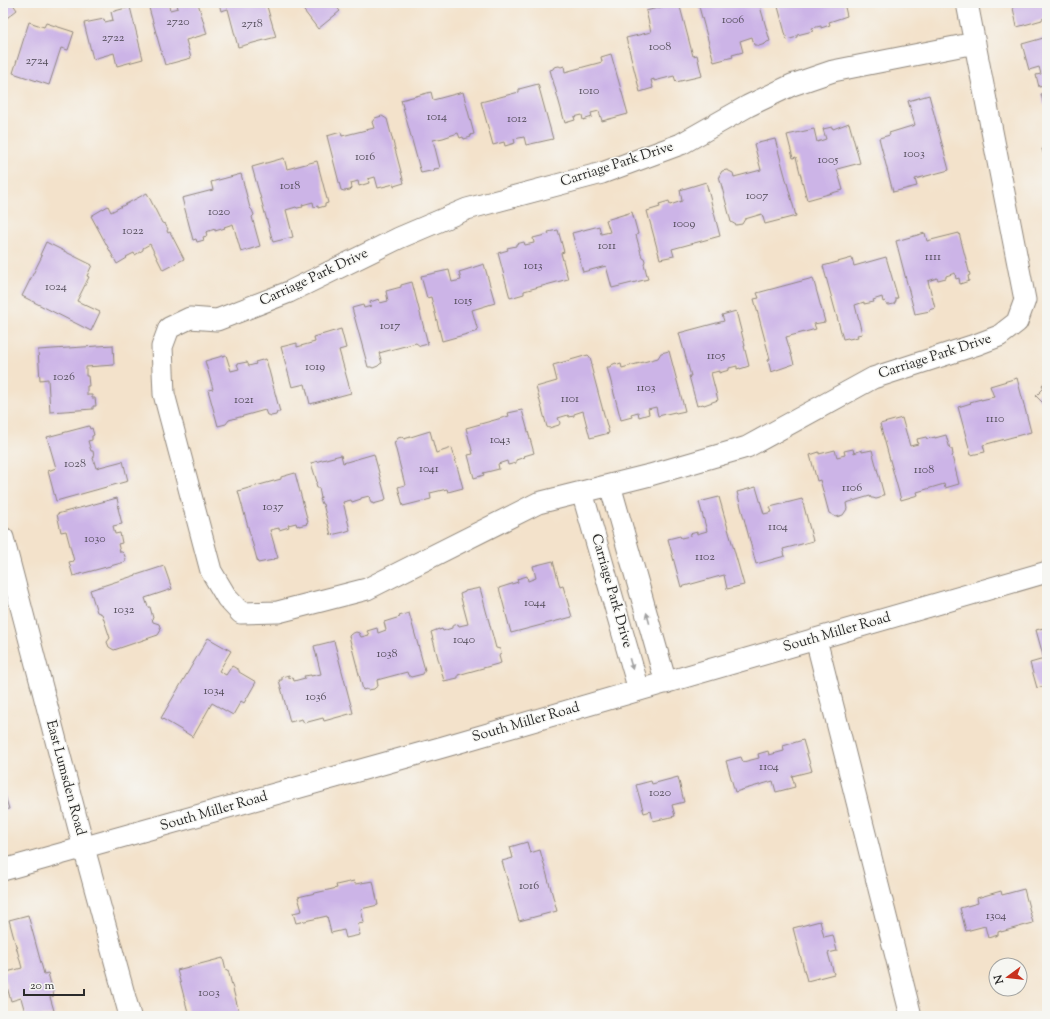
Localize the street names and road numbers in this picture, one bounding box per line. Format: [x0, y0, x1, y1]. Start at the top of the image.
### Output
street label: Carriage Park Drive [558, 137, 676, 193]
street label: Carriage Park Drive [256, 244, 372, 312]
street label: Carriage Park Drive [876, 329, 994, 385]
street label: Carriage Park Drive [585, 532, 637, 650]
street label: South Miller Road [781, 608, 893, 658]
street label: South Miller Road [470, 698, 582, 748]
street label: East Lumsden Road [40, 718, 90, 838]
street label: South Miller Road [158, 787, 270, 837]

